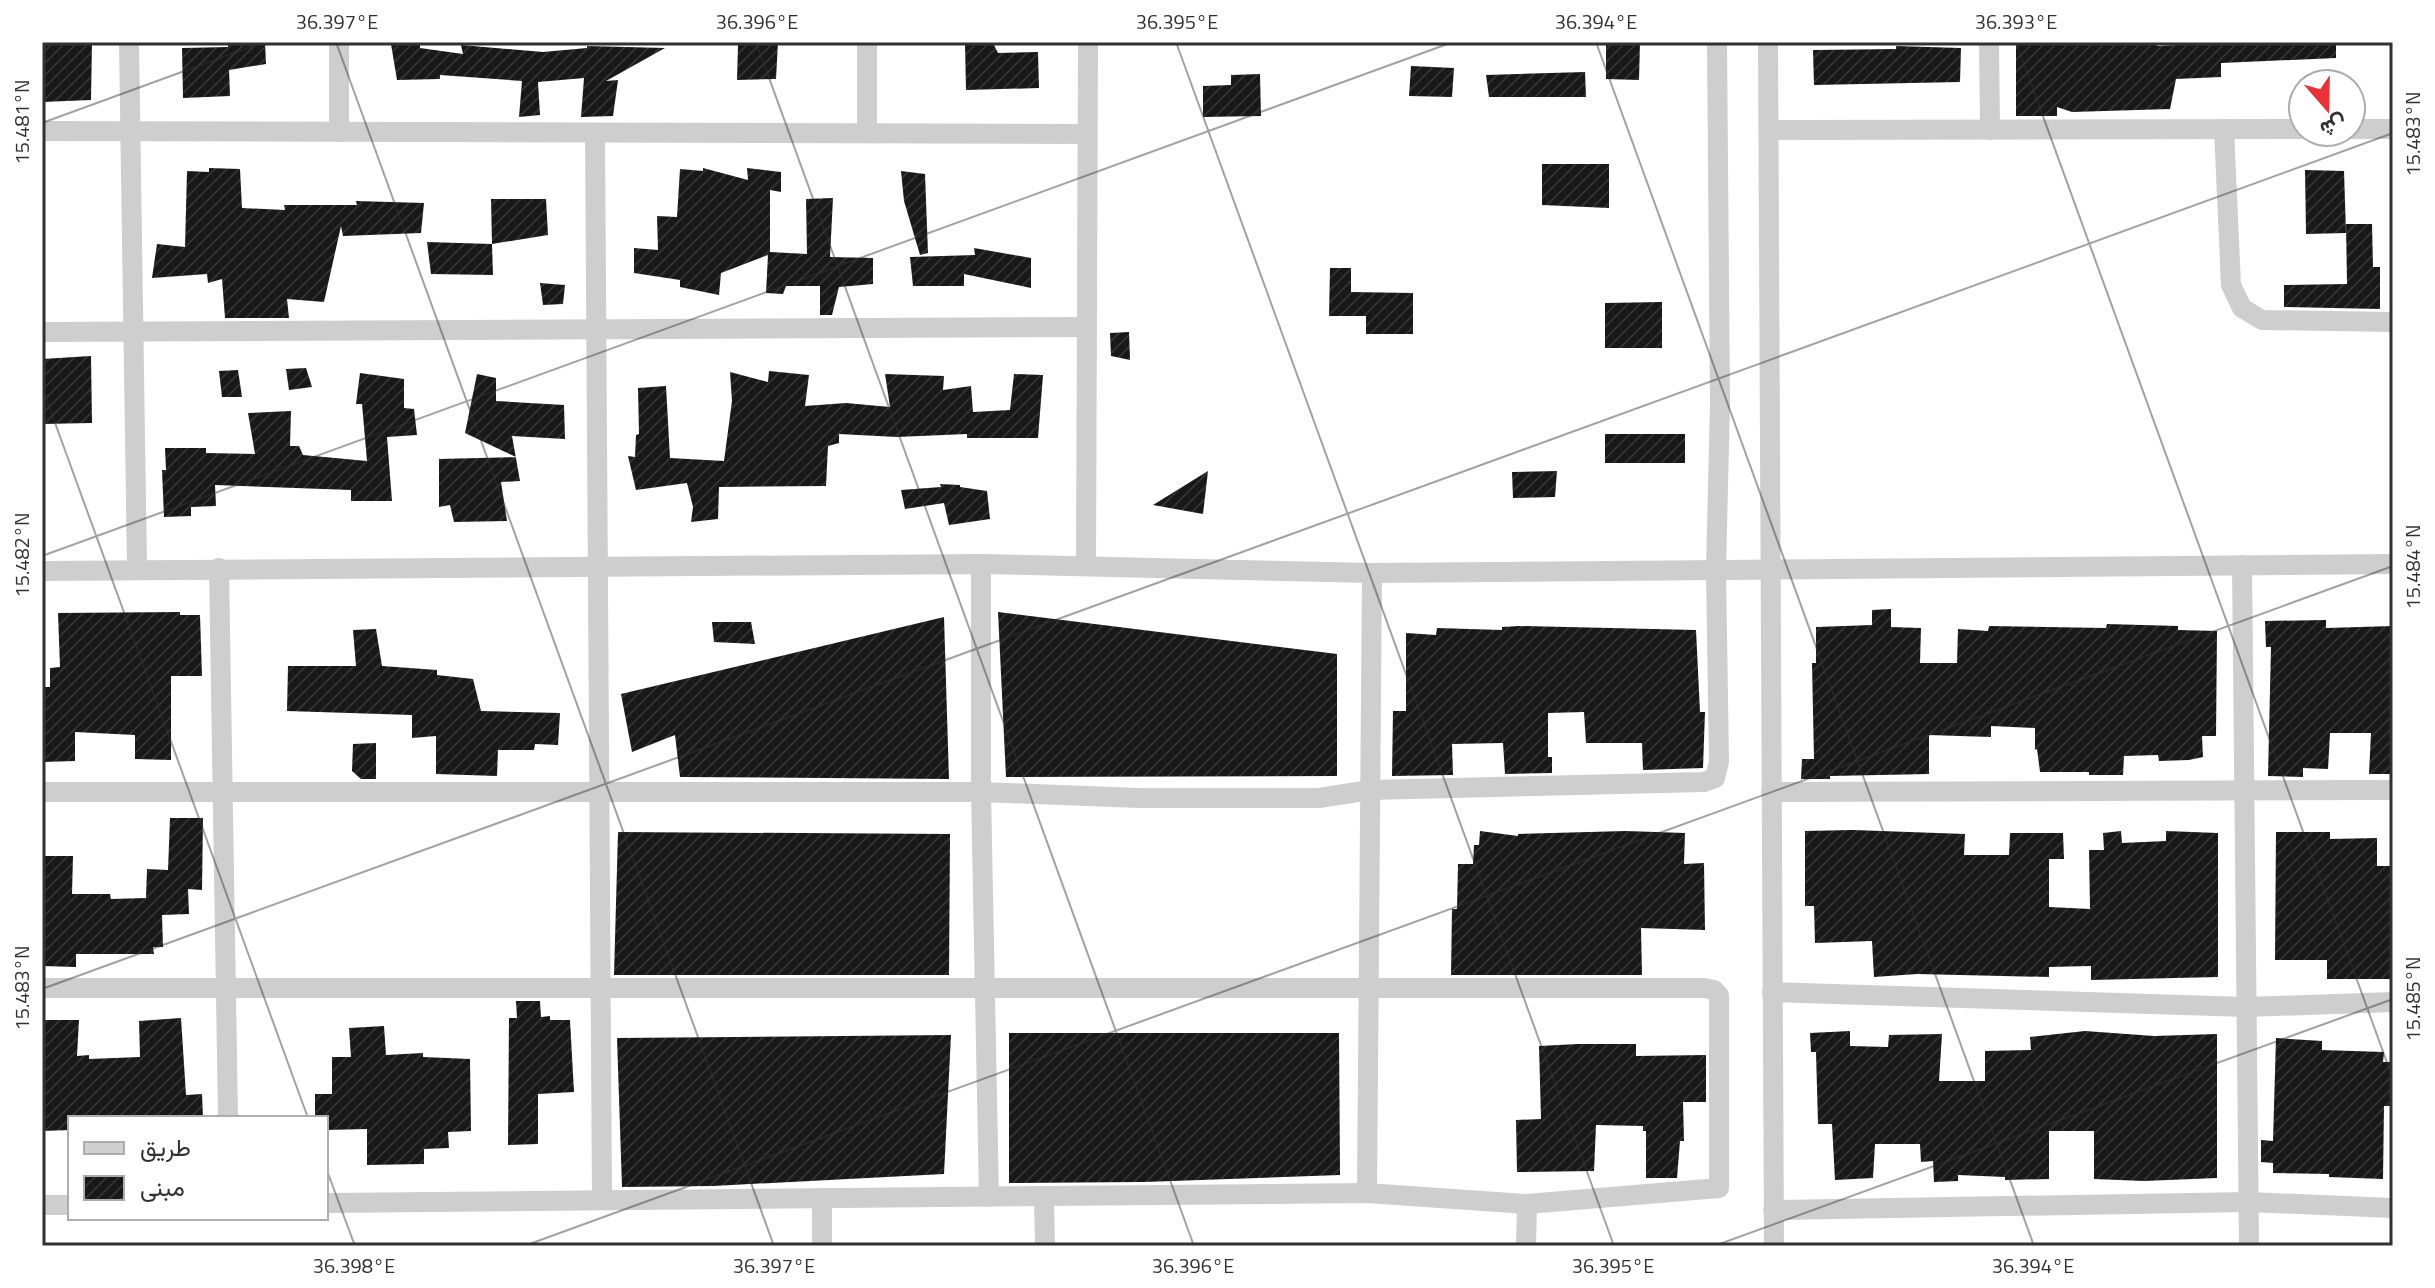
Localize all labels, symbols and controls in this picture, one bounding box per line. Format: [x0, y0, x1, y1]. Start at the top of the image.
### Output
text: 36.397°E [296, 6, 378, 37]
text: 36.396°E [716, 6, 798, 37]
text: 36.395°E [1136, 6, 1218, 37]
text: 36.394°E [1555, 6, 1637, 37]
text: 36.393°E [1975, 6, 2057, 37]
north arrow [2287, 68, 2367, 148]
text: 15.481°N [6, 79, 37, 165]
text: 15.483°N [2397, 91, 2428, 177]
text: ش [2316, 106, 2352, 147]
text: 15.482°N [6, 512, 37, 598]
text: 15.484°N [2397, 524, 2428, 610]
text: 15.483°N [6, 945, 37, 1031]
text: 15.485°N [2397, 956, 2428, 1042]
legend [68, 1116, 328, 1220]
text: طريق [140, 1129, 191, 1165]
text: مبنى [140, 1169, 185, 1205]
text: 36.398°E [313, 1250, 395, 1281]
text: 36.397°E [733, 1250, 815, 1281]
text: 36.396°E [1152, 1250, 1234, 1281]
text: 36.395°E [1572, 1250, 1654, 1281]
text: 36.394°E [1992, 1250, 2074, 1281]

